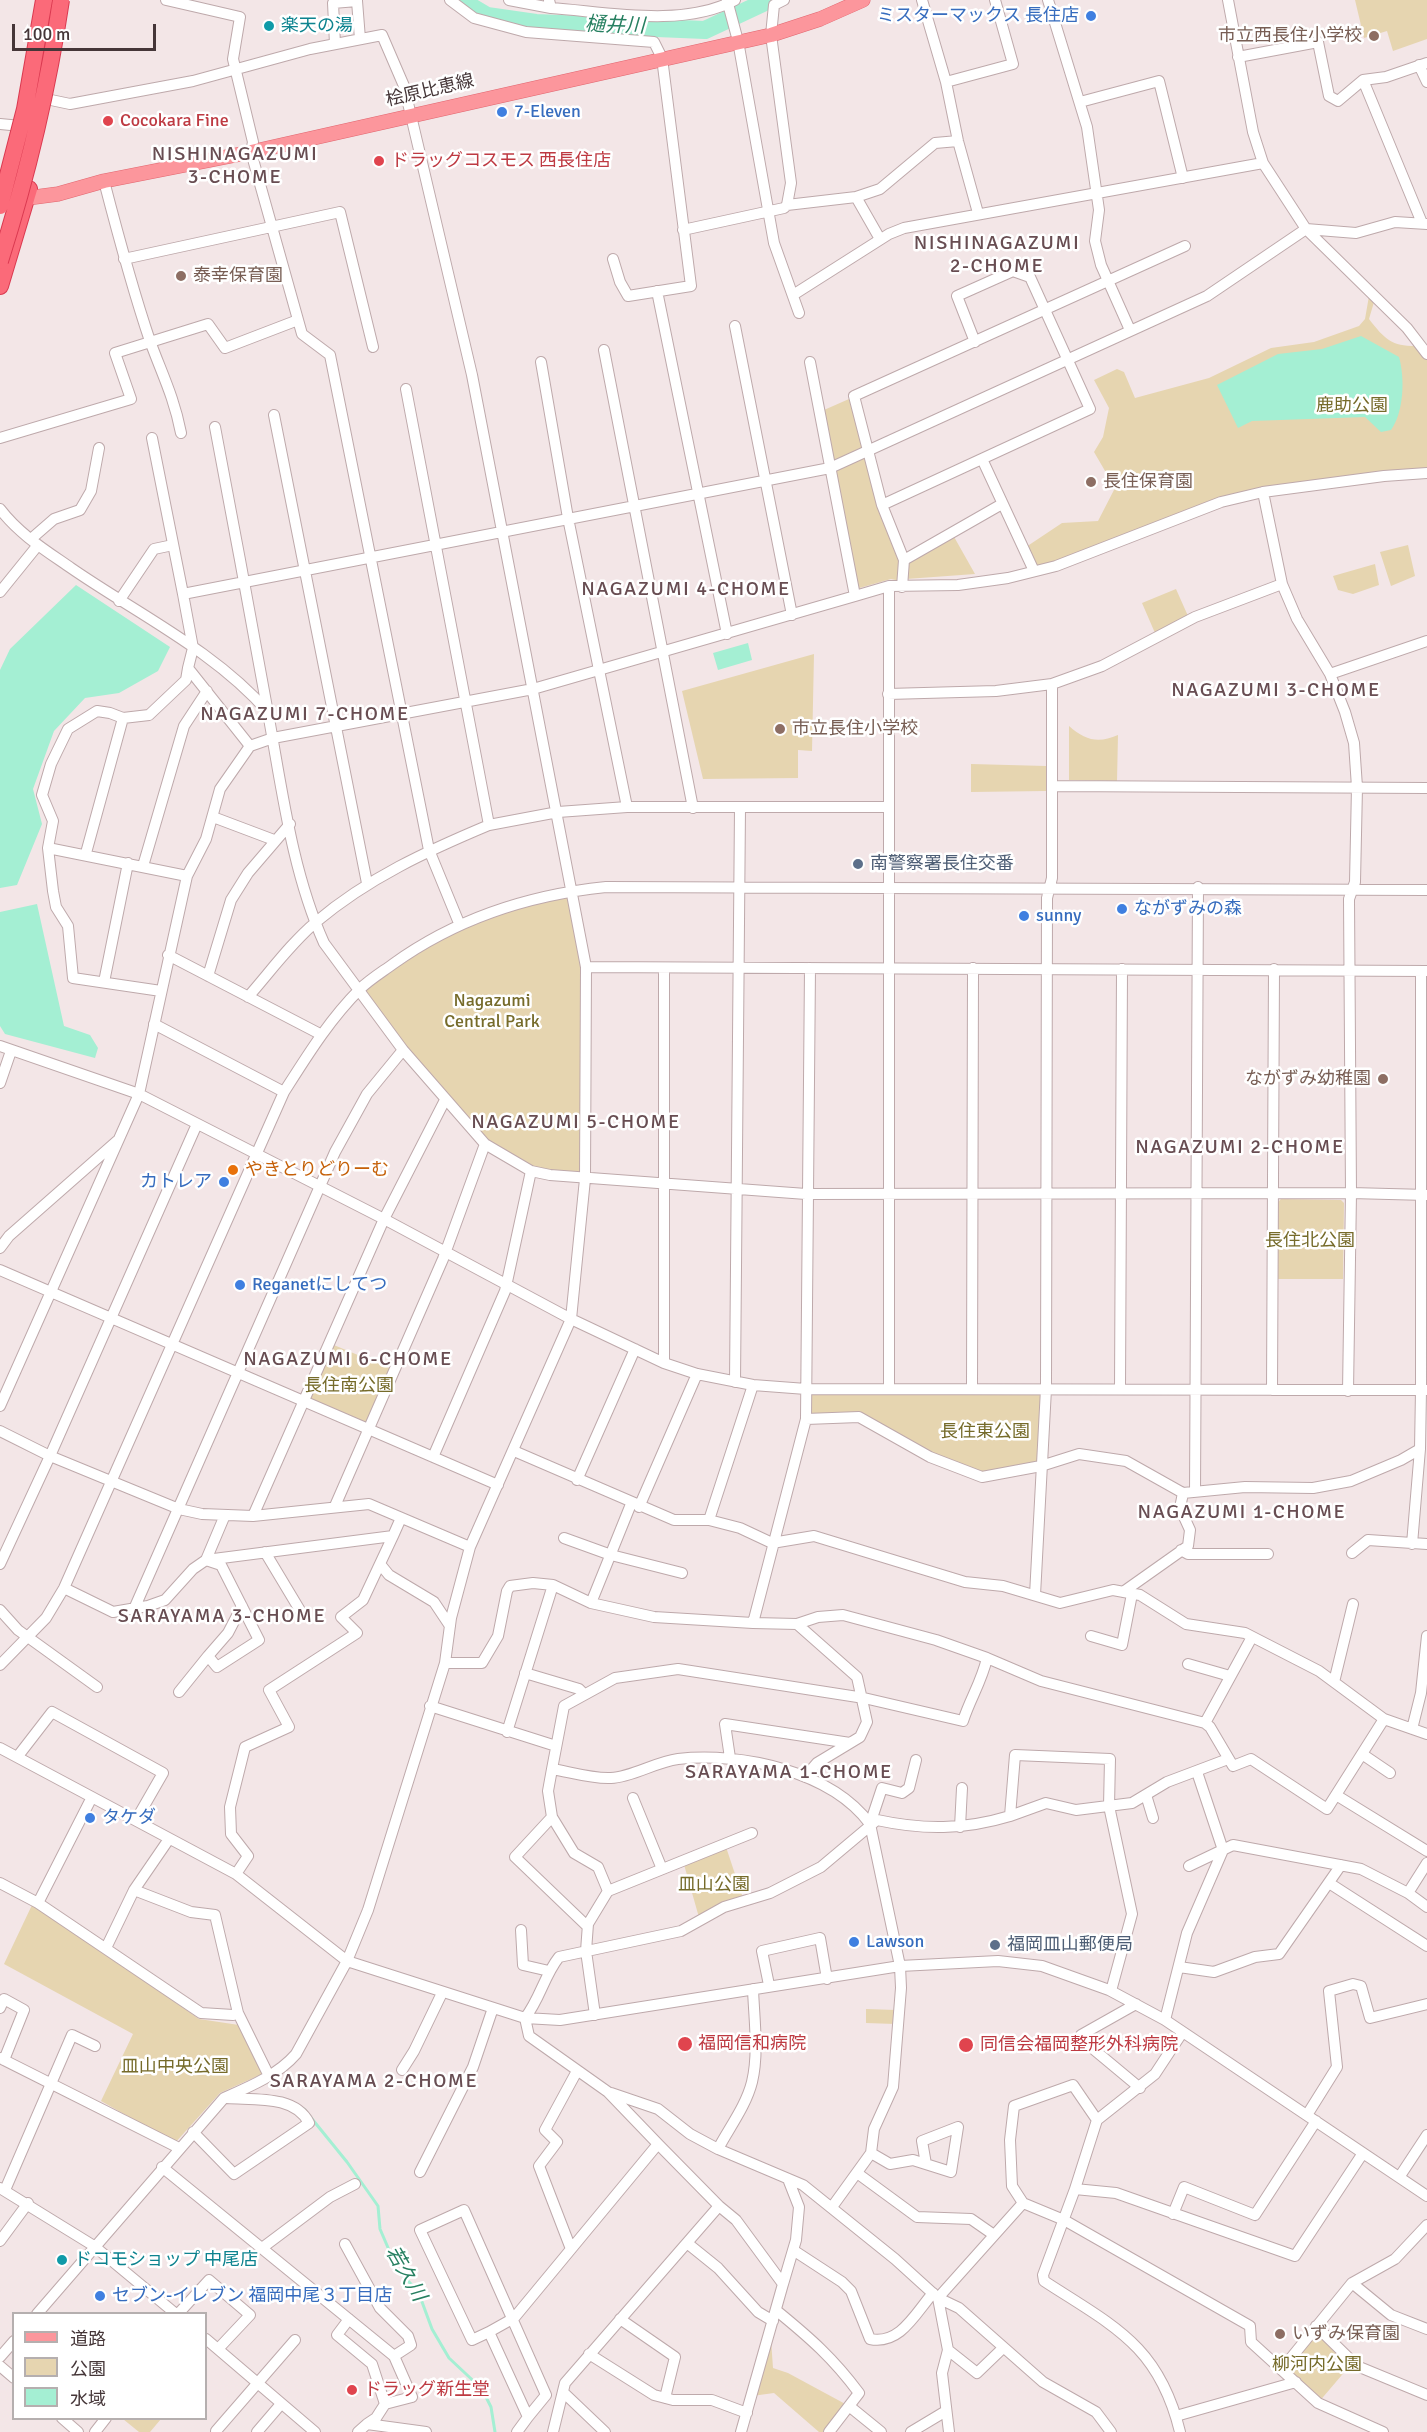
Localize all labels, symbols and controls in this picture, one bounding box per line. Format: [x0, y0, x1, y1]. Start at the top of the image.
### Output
place label: ミスターマックス 長住店 [877, 5, 1079, 27]
marker: ミスターマックス 長住店 [1084, 9, 1098, 23]
scale bar [15, 12, 159, 50]
water label: 樋井川 [585, 13, 645, 39]
place label: 楽天の湯 [281, 15, 353, 37]
marker: 楽天の湯 [262, 19, 276, 33]
text: 100 m [23, 23, 70, 45]
place label: 市立西長住小学校 [1218, 25, 1362, 47]
marker: 市立西長住小学校 [1367, 29, 1381, 43]
street label: 桧原比恵線 [384, 70, 476, 112]
place label: 7-Eleven [514, 101, 581, 123]
marker: 7-Eleven [495, 105, 509, 119]
place label: Cocokara Fine [120, 110, 229, 132]
marker: Cocokara Fine [101, 114, 115, 128]
district label: NISHINAGAZUMI 3-CHOME [152, 143, 318, 190]
place label: ドラッグコスモス 西長住店 [391, 150, 611, 172]
marker: ドラッグコスモス 西長住店 [372, 154, 386, 168]
district label: NISHINAGAZUMI 2-CHOME [914, 232, 1080, 279]
place label: 泰幸保育園 [193, 265, 283, 287]
marker: 泰幸保育園 [174, 269, 188, 283]
park label: 鹿助公園 [1316, 395, 1388, 417]
place label: 長住保育園 [1103, 471, 1193, 493]
marker: 長住保育園 [1084, 475, 1098, 489]
district label: NAGAZUMI 4-CHOME [581, 578, 791, 602]
district label: NAGAZUMI 3-CHOME [1171, 679, 1381, 703]
district label: NAGAZUMI 7-CHOME [200, 703, 410, 727]
place label: 市立長住小学校 [792, 718, 918, 740]
marker: 市立長住小学校 [773, 722, 787, 736]
place label: 南警察署長住交番 [870, 853, 1014, 875]
marker: 南警察署長住交番 [851, 857, 865, 871]
place label: ながずみの森 [1134, 898, 1242, 920]
marker: ながずみの森 [1115, 902, 1129, 916]
place label: sunny [1036, 905, 1081, 927]
marker: sunny [1017, 909, 1031, 923]
park label: Nagazumi Central Park [444, 990, 540, 1032]
place label: ながずみ幼稚園 [1245, 1068, 1371, 1090]
marker: ながずみ幼稚園 [1376, 1072, 1390, 1086]
district label: NAGAZUMI 5-CHOME [471, 1111, 681, 1135]
district label: NAGAZUMI 2-CHOME [1135, 1136, 1345, 1160]
place label: やきとりどりーむ [245, 1159, 389, 1181]
marker: やきとりどりーむ [226, 1163, 240, 1177]
place label: カトレア [140, 1171, 212, 1193]
marker: カトレア [217, 1175, 231, 1189]
park label: 長住北公園 [1265, 1230, 1355, 1252]
place label: Reganetにしてつ [252, 1274, 387, 1296]
marker: Reganetにしてつ [233, 1278, 247, 1292]
district label: NAGAZUMI 6-CHOME [243, 1348, 453, 1372]
park label: 長住南公園 [304, 1375, 394, 1397]
park label: 長住東公園 [940, 1421, 1030, 1443]
district label: NAGAZUMI 1-CHOME [1138, 1501, 1346, 1525]
district label: SARAYAMA 3-CHOME [118, 1605, 326, 1629]
district label: SARAYAMA 1-CHOME [685, 1761, 893, 1785]
place label: タケダ [102, 1807, 156, 1829]
marker: タケダ [83, 1811, 97, 1825]
park label: 皿山公園 [678, 1874, 750, 1896]
place label: Lawson [866, 1931, 924, 1953]
place label: 福岡皿山郵便局 [1007, 1934, 1133, 1956]
marker: Lawson [847, 1935, 861, 1949]
marker: 福岡皿山郵便局 [988, 1938, 1002, 1952]
place label: 福岡信和病院 [698, 2033, 806, 2055]
place label: 同信会福岡整形外科病院 [980, 2034, 1178, 2056]
marker: 福岡信和病院 [676, 2035, 694, 2053]
marker: 同信会福岡整形外科病院 [957, 2036, 975, 2054]
park label: 皿山中央公園 [121, 2056, 229, 2078]
district label: SARAYAMA 2-CHOME [270, 2070, 478, 2094]
water label: 若久川 [380, 2242, 430, 2306]
place label: ドコモショップ 中尾店 [74, 2249, 258, 2271]
marker: ドコモショップ 中尾店 [55, 2253, 69, 2267]
place label: セブン-イレブン 福岡中尾３丁目店 [112, 2285, 392, 2307]
marker: セブン-イレブン 福岡中尾３丁目店 [93, 2289, 107, 2303]
legend [12, 2312, 207, 2420]
place label: いずみ保育園 [1292, 2323, 1400, 2345]
marker: いずみ保育園 [1273, 2327, 1287, 2341]
text: 道路 [70, 2328, 106, 2350]
park label: 柳河内公園 [1272, 2354, 1362, 2376]
text: 公園 [70, 2358, 106, 2380]
place label: ドラッグ新生堂 [364, 2379, 490, 2401]
marker: ドラッグ新生堂 [345, 2383, 359, 2397]
text: 水域 [70, 2388, 106, 2410]

